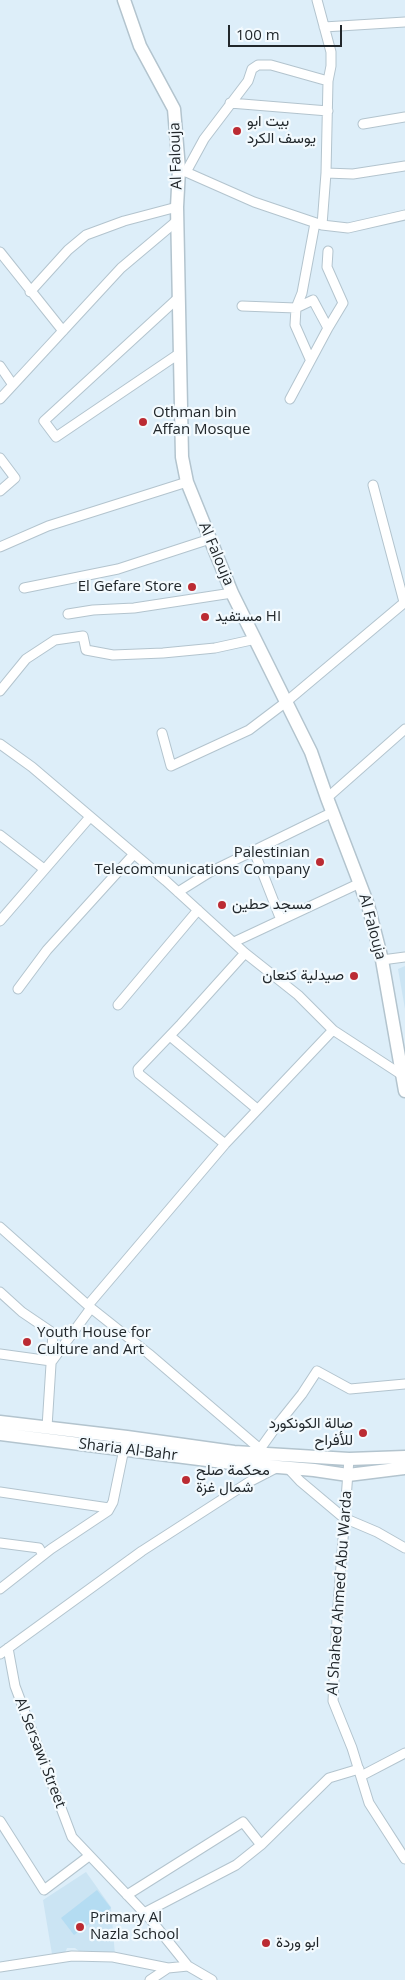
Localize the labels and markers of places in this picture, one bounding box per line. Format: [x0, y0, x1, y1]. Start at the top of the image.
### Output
place label: بيت ابو يوسف الكرد [247, 113, 316, 148]
marker: بيت ابو يوسف الكرد [231, 125, 243, 137]
place label: Othman bin Affan Mosque [153, 404, 250, 439]
marker: Othman bin Affan Mosque [137, 416, 149, 428]
place label: El Gefare Store [78, 578, 182, 596]
marker: El Gefare Store [186, 581, 198, 593]
place label: مستفيد HI [215, 608, 281, 626]
marker: مستفيد HI [199, 611, 211, 623]
place label: Palestinian Telecommunications Company [94, 844, 310, 879]
marker: Palestinian Telecommunications Company [314, 856, 326, 868]
place label: مسجد حطين [232, 896, 312, 914]
marker: مسجد حطين [216, 899, 228, 911]
place label: صيدلية كنعان [262, 967, 344, 985]
marker: صيدلية كنعان [348, 970, 360, 982]
place label: Youth House for Culture and Art [37, 1324, 151, 1359]
marker: Youth House for Culture and Art [21, 1336, 33, 1348]
place label: صالة الكونكورد للأفراح [269, 1415, 353, 1450]
marker: صالة الكونكورد للأفراح [357, 1427, 369, 1439]
place label: محكمة صلح شمال غزة [196, 1462, 270, 1497]
marker: محكمة صلح شمال غزة [180, 1474, 192, 1486]
place label: Primary Al Nazla School [90, 1909, 179, 1944]
marker: Primary Al Nazla School [74, 1921, 86, 1933]
place label: ابو وردة [276, 1934, 319, 1952]
marker: ابو وردة [260, 1937, 272, 1949]

